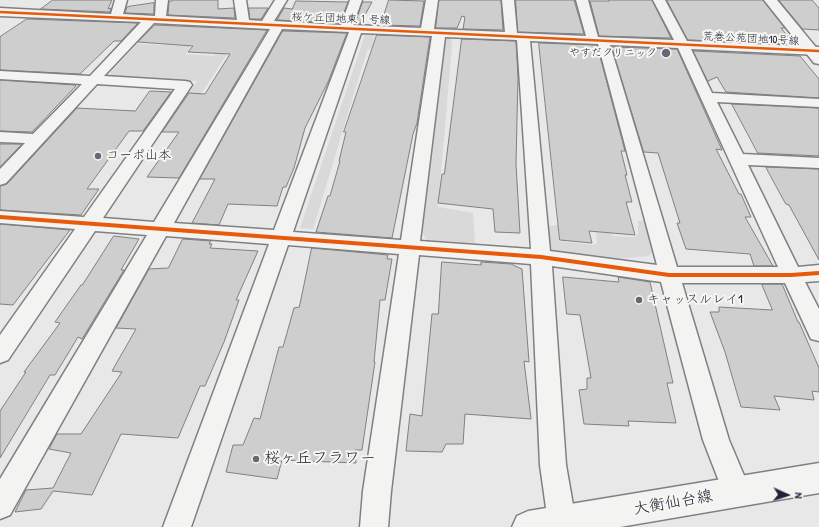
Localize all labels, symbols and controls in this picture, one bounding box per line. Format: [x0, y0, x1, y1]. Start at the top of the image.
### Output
street label: 桜ケ丘団地東１号線 [291, 11, 391, 27]
street label: 荒巻公苑団地10号線 [702, 30, 800, 48]
place label: やすだクリニック [569, 46, 657, 60]
marker: やすだクリニック [660, 47, 672, 59]
place label: コーポ山本 [106, 148, 171, 164]
marker: コーポ山本 [93, 151, 103, 161]
place label: キャッスルレイ1 [647, 292, 743, 308]
marker: キャッスルレイ1 [634, 295, 644, 305]
place label: 桜ヶ丘フラワー [264, 449, 376, 469]
marker: 桜ヶ丘フラワー [251, 454, 261, 464]
north arrow [767, 475, 807, 515]
street label: 大衡仙台線 [632, 487, 714, 519]
text: N [792, 492, 806, 499]

